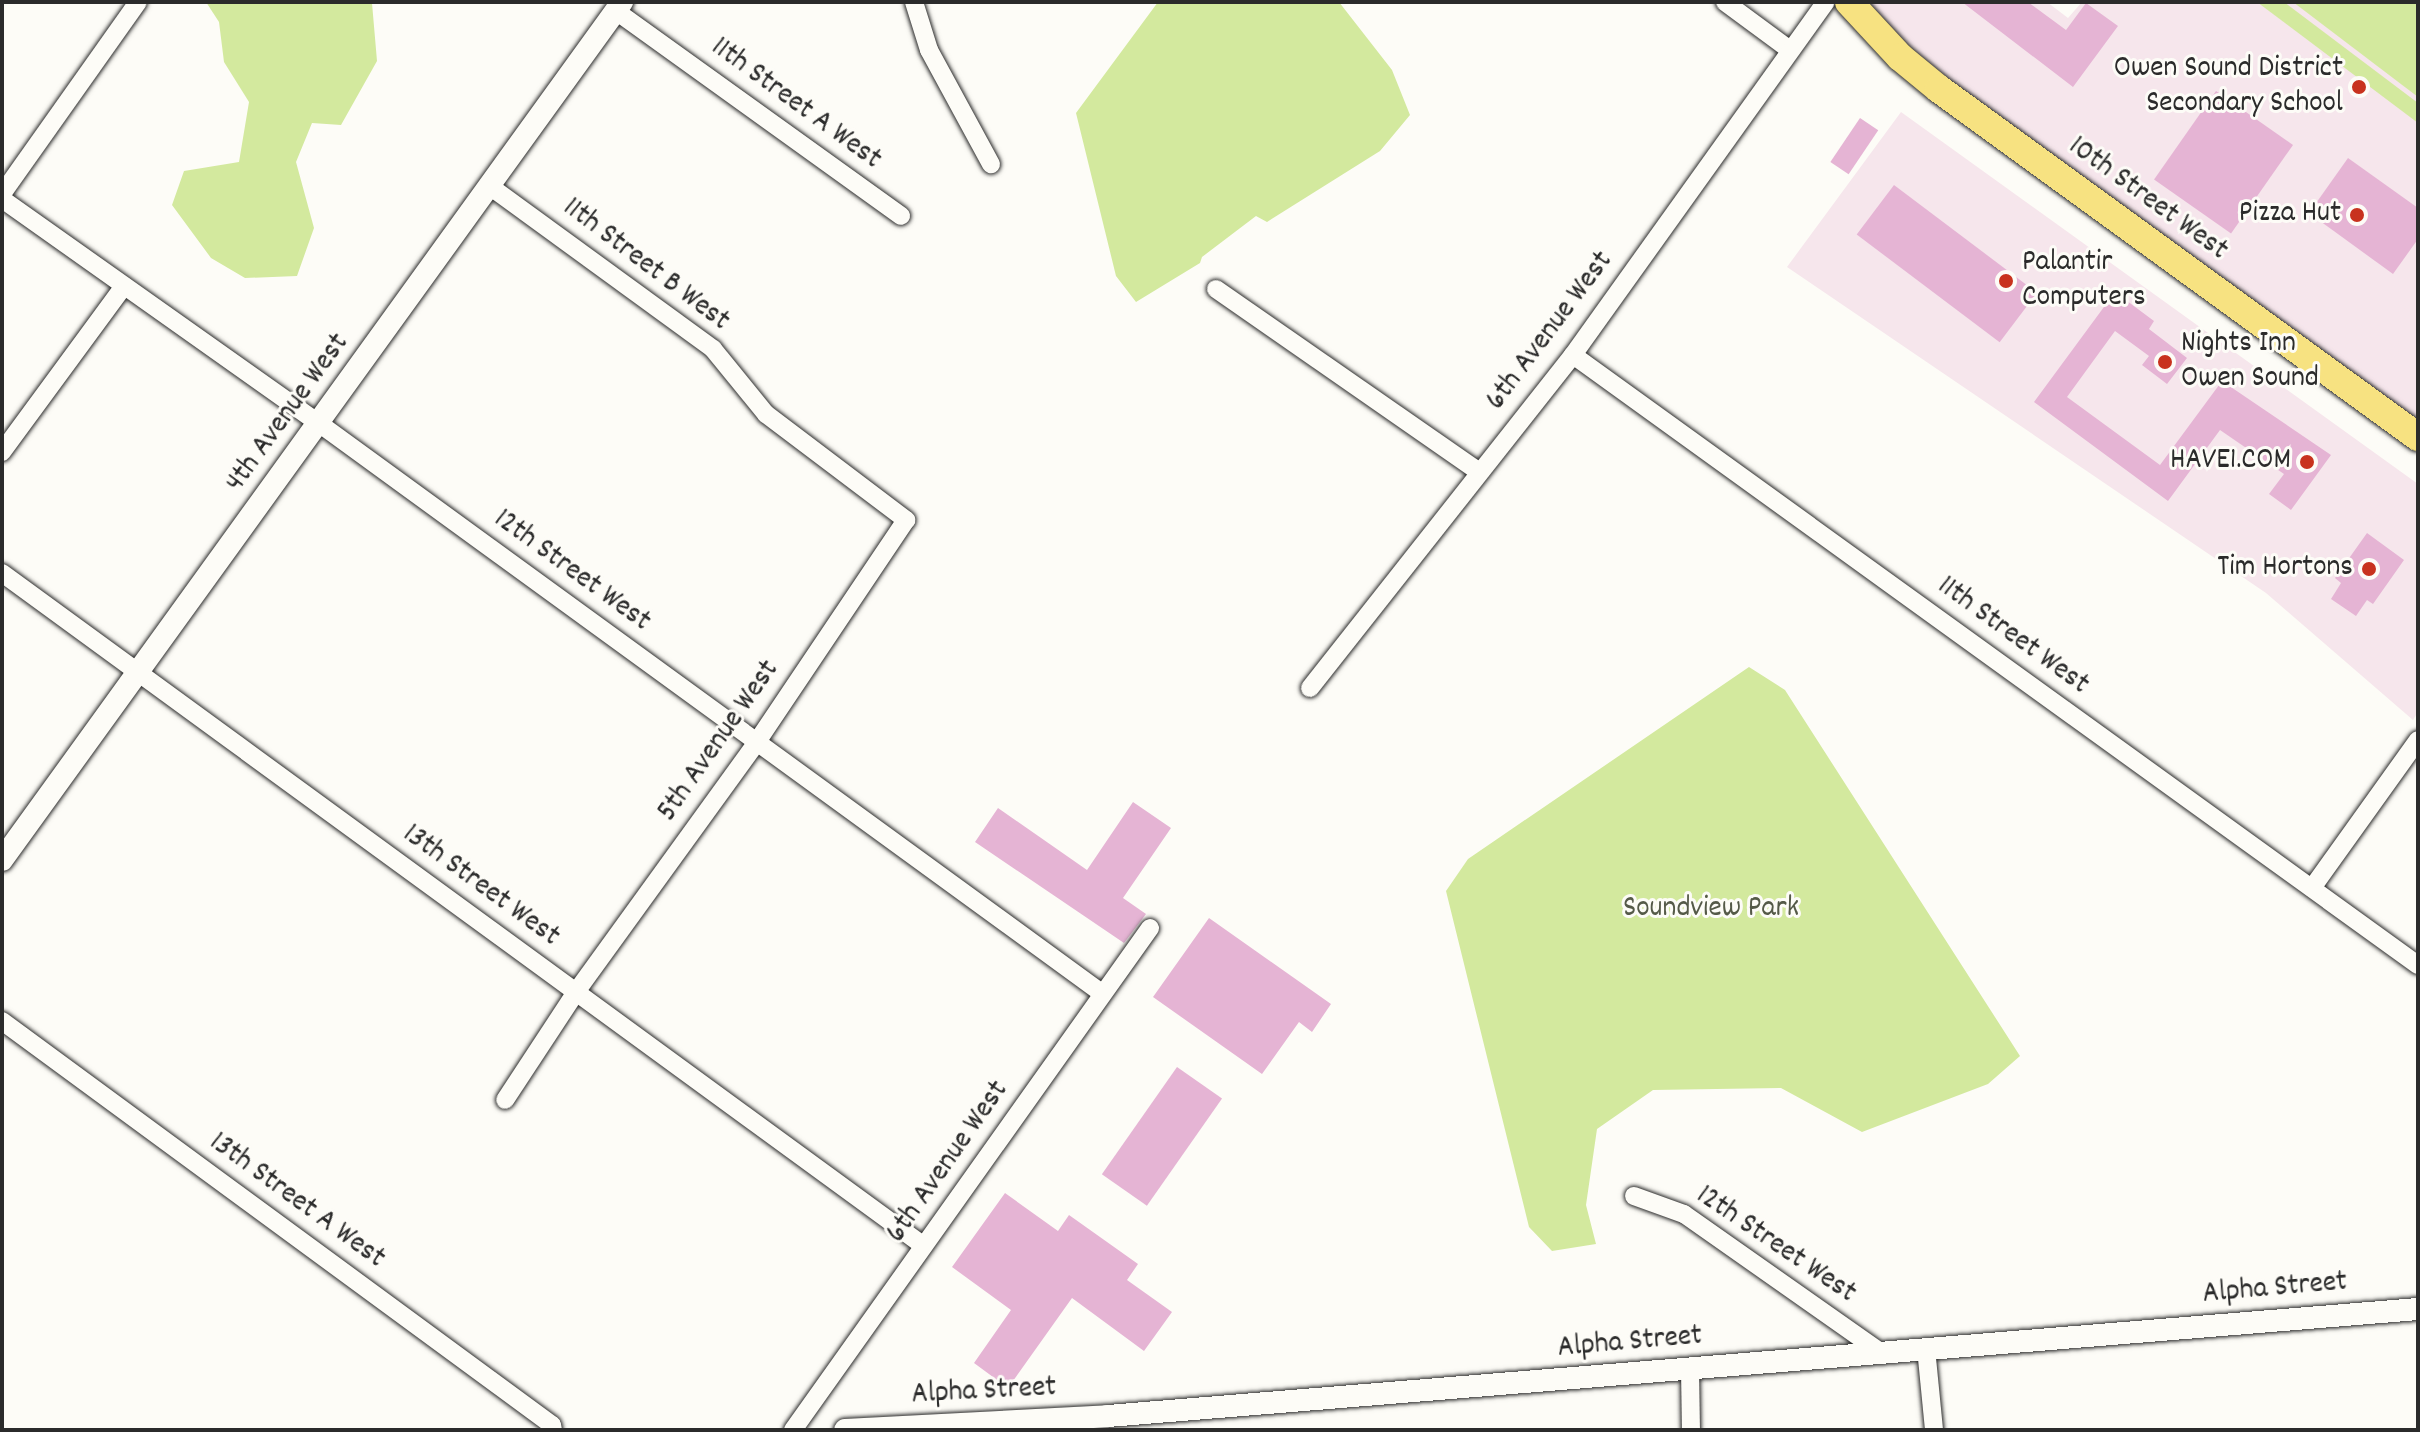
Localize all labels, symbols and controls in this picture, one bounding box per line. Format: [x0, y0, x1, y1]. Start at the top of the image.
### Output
street label: 11th Street A West [703, 31, 887, 179]
place label: Owen Sound District Secondary School [2114, 52, 2343, 122]
marker: Owen Sound District Secondary School [2350, 78, 2368, 96]
street label: 10th Street West [2060, 130, 2234, 270]
street label: 11th Street B West [554, 192, 736, 340]
place label: Pizza Hut [2239, 197, 2341, 233]
marker: Pizza Hut [2348, 206, 2366, 224]
street label: 6th Avenue West [1480, 246, 1622, 418]
place label: Palantir Computers [2022, 246, 2146, 316]
marker: Palantir Computers [1997, 272, 2015, 290]
place label: Nights Inn Owen Sound [2181, 327, 2319, 398]
street label: 4th Avenue West [219, 328, 359, 500]
marker: Nights Inn Owen Sound [2156, 353, 2174, 371]
place label: HAVE1.COM [2170, 444, 2291, 480]
marker: HAVE1.COM [2298, 453, 2316, 471]
street label: 12th Street West [485, 503, 657, 641]
place label: Tim Hortons [2217, 551, 2353, 587]
marker: Tim Hortons [2360, 560, 2378, 578]
street label: 11th Street West [1929, 570, 2095, 704]
street label: 5th Avenue West [651, 654, 789, 830]
street label: 13th Street West [394, 818, 566, 956]
park label: Soundview Park [1623, 892, 1799, 928]
street label: 6th Avenue West [880, 1075, 1018, 1251]
street label: 13th Street A West [201, 1126, 391, 1278]
street label: 12th Street West [1688, 1179, 1862, 1313]
street label: Alpha Street [2201, 1266, 2349, 1314]
street label: Alpha Street [1556, 1320, 1704, 1368]
street label: Alpha Street [911, 1371, 1057, 1415]

